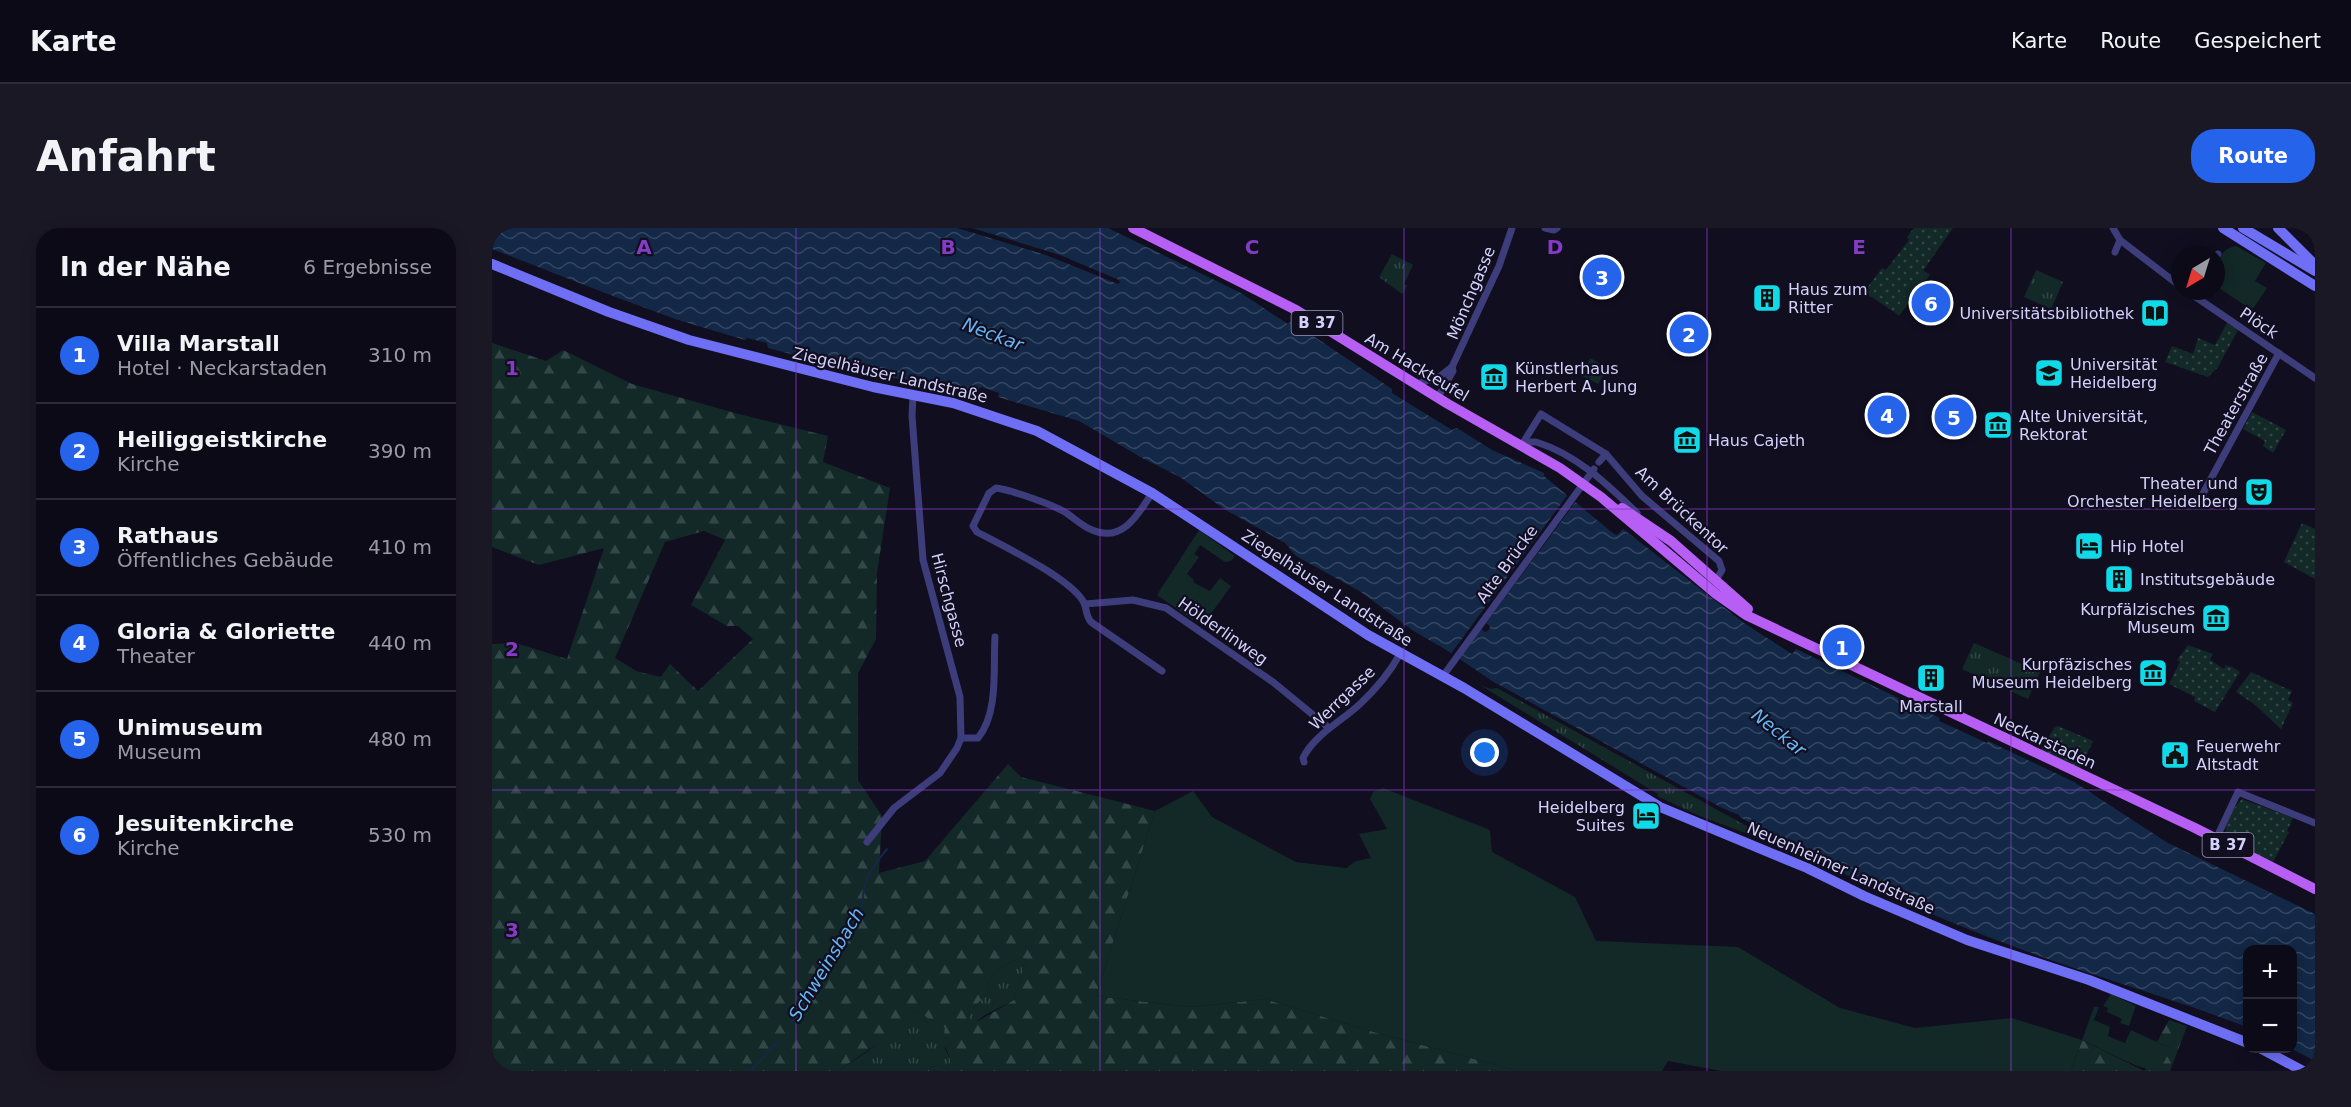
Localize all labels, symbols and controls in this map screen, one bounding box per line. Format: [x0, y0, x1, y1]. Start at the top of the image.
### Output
text: Karte [30, 25, 117, 58]
text: Karte [2011, 29, 2067, 53]
text: Route [2100, 29, 2161, 53]
text: Gespeichert [2194, 29, 2321, 53]
button: Route [2191, 129, 2315, 183]
text: Anfahrt [36, 132, 216, 181]
text: A [636, 235, 652, 259]
text: B [940, 235, 956, 259]
text: C [1245, 235, 1259, 259]
text: D [1547, 235, 1563, 259]
text: E [1852, 235, 1866, 259]
street label: Mönchgasse [1443, 244, 1499, 342]
north arrow [2171, 246, 2225, 300]
text: In der Nähe [60, 252, 231, 282]
pin: 3 [1582, 254, 1622, 300]
text: 6 Ergebnisse [303, 255, 432, 279]
place label: Haus zum Ritter [1788, 280, 1868, 317]
pin: 6 [1912, 280, 1950, 326]
building icon: Haus zum Ritter [1751, 282, 1783, 314]
library icon: Universitätsbibliothek [2139, 297, 2171, 329]
street label: Plöck [2236, 303, 2282, 343]
place label: Universitätsbibliothek [1959, 304, 2135, 323]
road number: B 37 [1292, 311, 1342, 335]
pin: 2 [1670, 312, 1708, 356]
water label: Neckar [960, 313, 1028, 356]
street label: Am Hackteufel [1362, 329, 1472, 405]
text: Villa Marstall [117, 331, 280, 356]
text: 1 [73, 343, 86, 367]
text: 310 m [368, 343, 432, 367]
street label: Ziegelhäuser Landstraße [791, 343, 989, 407]
street label: Theaterstraße [2200, 350, 2272, 459]
place label: Universität Heidelberg [2070, 355, 2157, 392]
text: Hotel · Neckarstaden [117, 356, 327, 380]
text: 1 [505, 356, 519, 380]
school or university icon: Universität Heidelberg [2033, 357, 2065, 389]
place label: Künstlerhaus Herbert A. Jung [1515, 359, 1637, 396]
museum icon: Künstlerhaus Herbert A. Jung [1478, 361, 1510, 393]
pin: 4 [1868, 392, 1906, 438]
pin: 5 [1934, 394, 1974, 440]
place label: Alte Universität, Rektorat [2019, 407, 2148, 444]
museum icon: Alte Universität, Rektorat [1982, 409, 2014, 441]
museum icon: Haus Cajeth [1671, 424, 1703, 456]
text: Heiliggeistkirche [117, 427, 327, 452]
place label: Haus Cajeth [1708, 431, 1805, 450]
text: 2 [73, 439, 86, 463]
text: 390 m [368, 439, 432, 463]
text: Kirche [117, 452, 179, 476]
street label: Am Brückentor [1632, 462, 1732, 558]
place label: Theater und Orchester Heidelberg [2067, 474, 2238, 511]
theatre icon: Theater und Orchester Heidelberg [2243, 476, 2275, 508]
street label: Alte Brücke [1472, 521, 1542, 607]
text: Rathaus [117, 523, 219, 548]
street label: Ziegelhäuser Landstraße [1238, 526, 1416, 650]
hotel icon: Hip Hotel [2073, 530, 2105, 562]
text: 3 [73, 535, 86, 559]
text: 410 m [368, 535, 432, 559]
place label: Hip Hotel [2110, 537, 2184, 556]
text: Öffentliches Gebäude [117, 548, 334, 572]
street label: Hirschgasse [927, 551, 971, 649]
building icon: Institutsgebäude [2103, 563, 2135, 595]
place label: Institutsgebäude [2140, 570, 2275, 589]
street label: Hölderlinweg [1175, 593, 1271, 669]
place label: Kurpfälzisches Museum [2080, 600, 2195, 637]
museum icon: Kurpfälzisches Museum [2200, 602, 2232, 634]
text: Gloria & Gloriette [117, 619, 335, 644]
pin: 1 [1822, 624, 1862, 670]
text: 4 [73, 631, 86, 655]
text: 440 m [368, 631, 432, 655]
text: 2 [505, 637, 519, 661]
text: Theater [117, 644, 195, 668]
place label: Kurpfäzisches Museum Heidelberg [1972, 655, 2132, 692]
museum icon: Kurpfäzisches Museum Heidelberg [2137, 657, 2169, 689]
street label: Werrgasse [1305, 662, 1379, 734]
building icon: Marstall [1915, 662, 1947, 694]
place label: Marstall [1899, 697, 1963, 716]
water label: Neckar [1748, 704, 1811, 761]
street label: Neckarstaden [1991, 709, 2099, 773]
text: Unimuseum [117, 715, 263, 740]
text: 5 [73, 727, 86, 751]
text: 480 m [368, 727, 432, 751]
place label: Feuerwehr Altstadt [2196, 737, 2281, 774]
your location [1470, 738, 1499, 767]
public building icon: Feuerwehr Altstadt [2159, 739, 2191, 771]
text: Museum [117, 740, 202, 764]
place label: Heidelberg Suites [1538, 798, 1625, 835]
hotel icon: Heidelberg Suites [1630, 800, 1662, 832]
text: Jesuitenkirche [117, 811, 294, 836]
street label: Neuenheimer Landstraße [1744, 818, 1938, 918]
text: 6 [73, 823, 86, 847]
text: 530 m [368, 823, 432, 847]
road number: B 37 [2202, 833, 2254, 857]
text: Kirche [117, 836, 179, 860]
water label: Schweinsbach [784, 904, 868, 1024]
text: 3 [505, 918, 519, 942]
map controls [2243, 945, 2297, 1053]
button: + [2243, 945, 2297, 999]
button: − [2243, 999, 2297, 1053]

